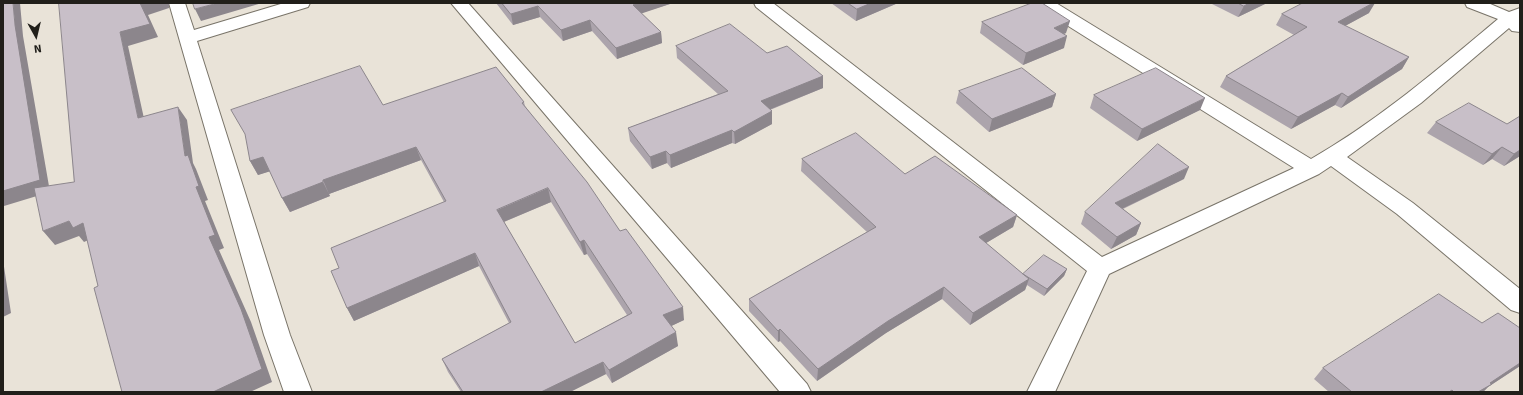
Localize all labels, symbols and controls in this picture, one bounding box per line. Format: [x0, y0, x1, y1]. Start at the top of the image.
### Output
north arrow [16, 16, 56, 56]
text: N [33, 41, 42, 55]

